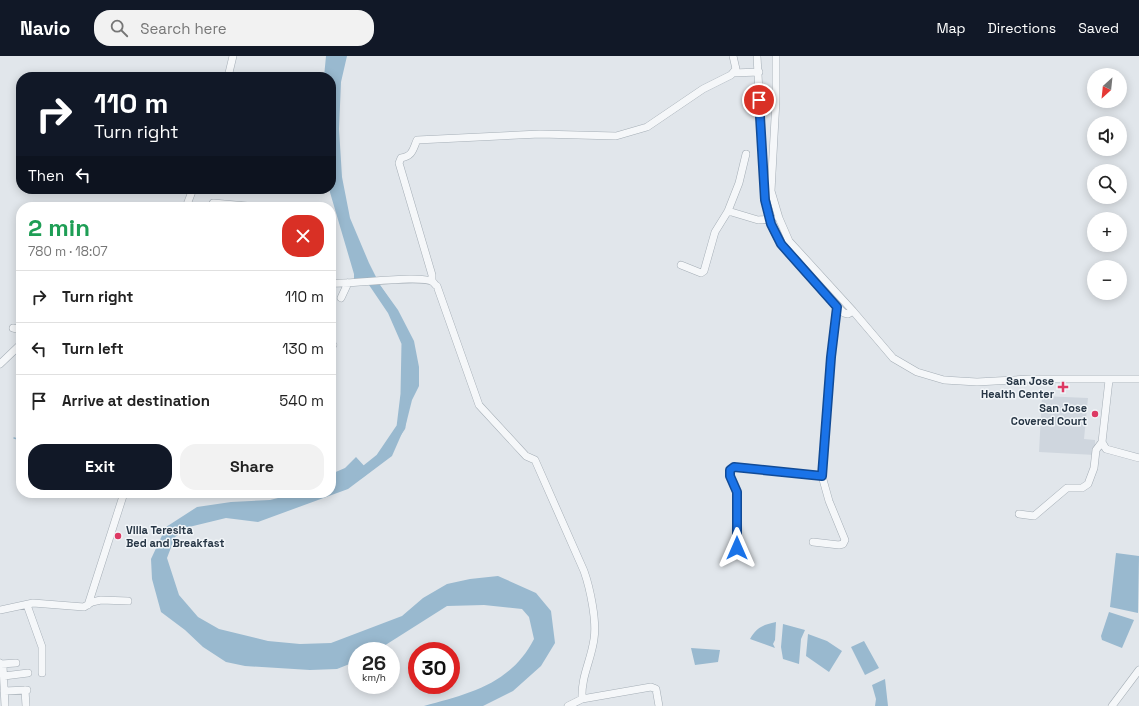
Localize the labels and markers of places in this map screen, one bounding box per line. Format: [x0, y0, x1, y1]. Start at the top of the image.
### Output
pin [742, 83, 776, 117]
place label: San Jose Health Center [981, 374, 1055, 401]
marker: San Jose Health Center [1057, 381, 1069, 393]
place label: San Jose Covered Court [1011, 401, 1087, 428]
marker: San Jose Covered Court [1090, 409, 1100, 419]
place label: Villa Teresita Bed and Breakfast [126, 523, 224, 550]
marker: Villa Teresita Bed and Breakfast [113, 531, 123, 541]

